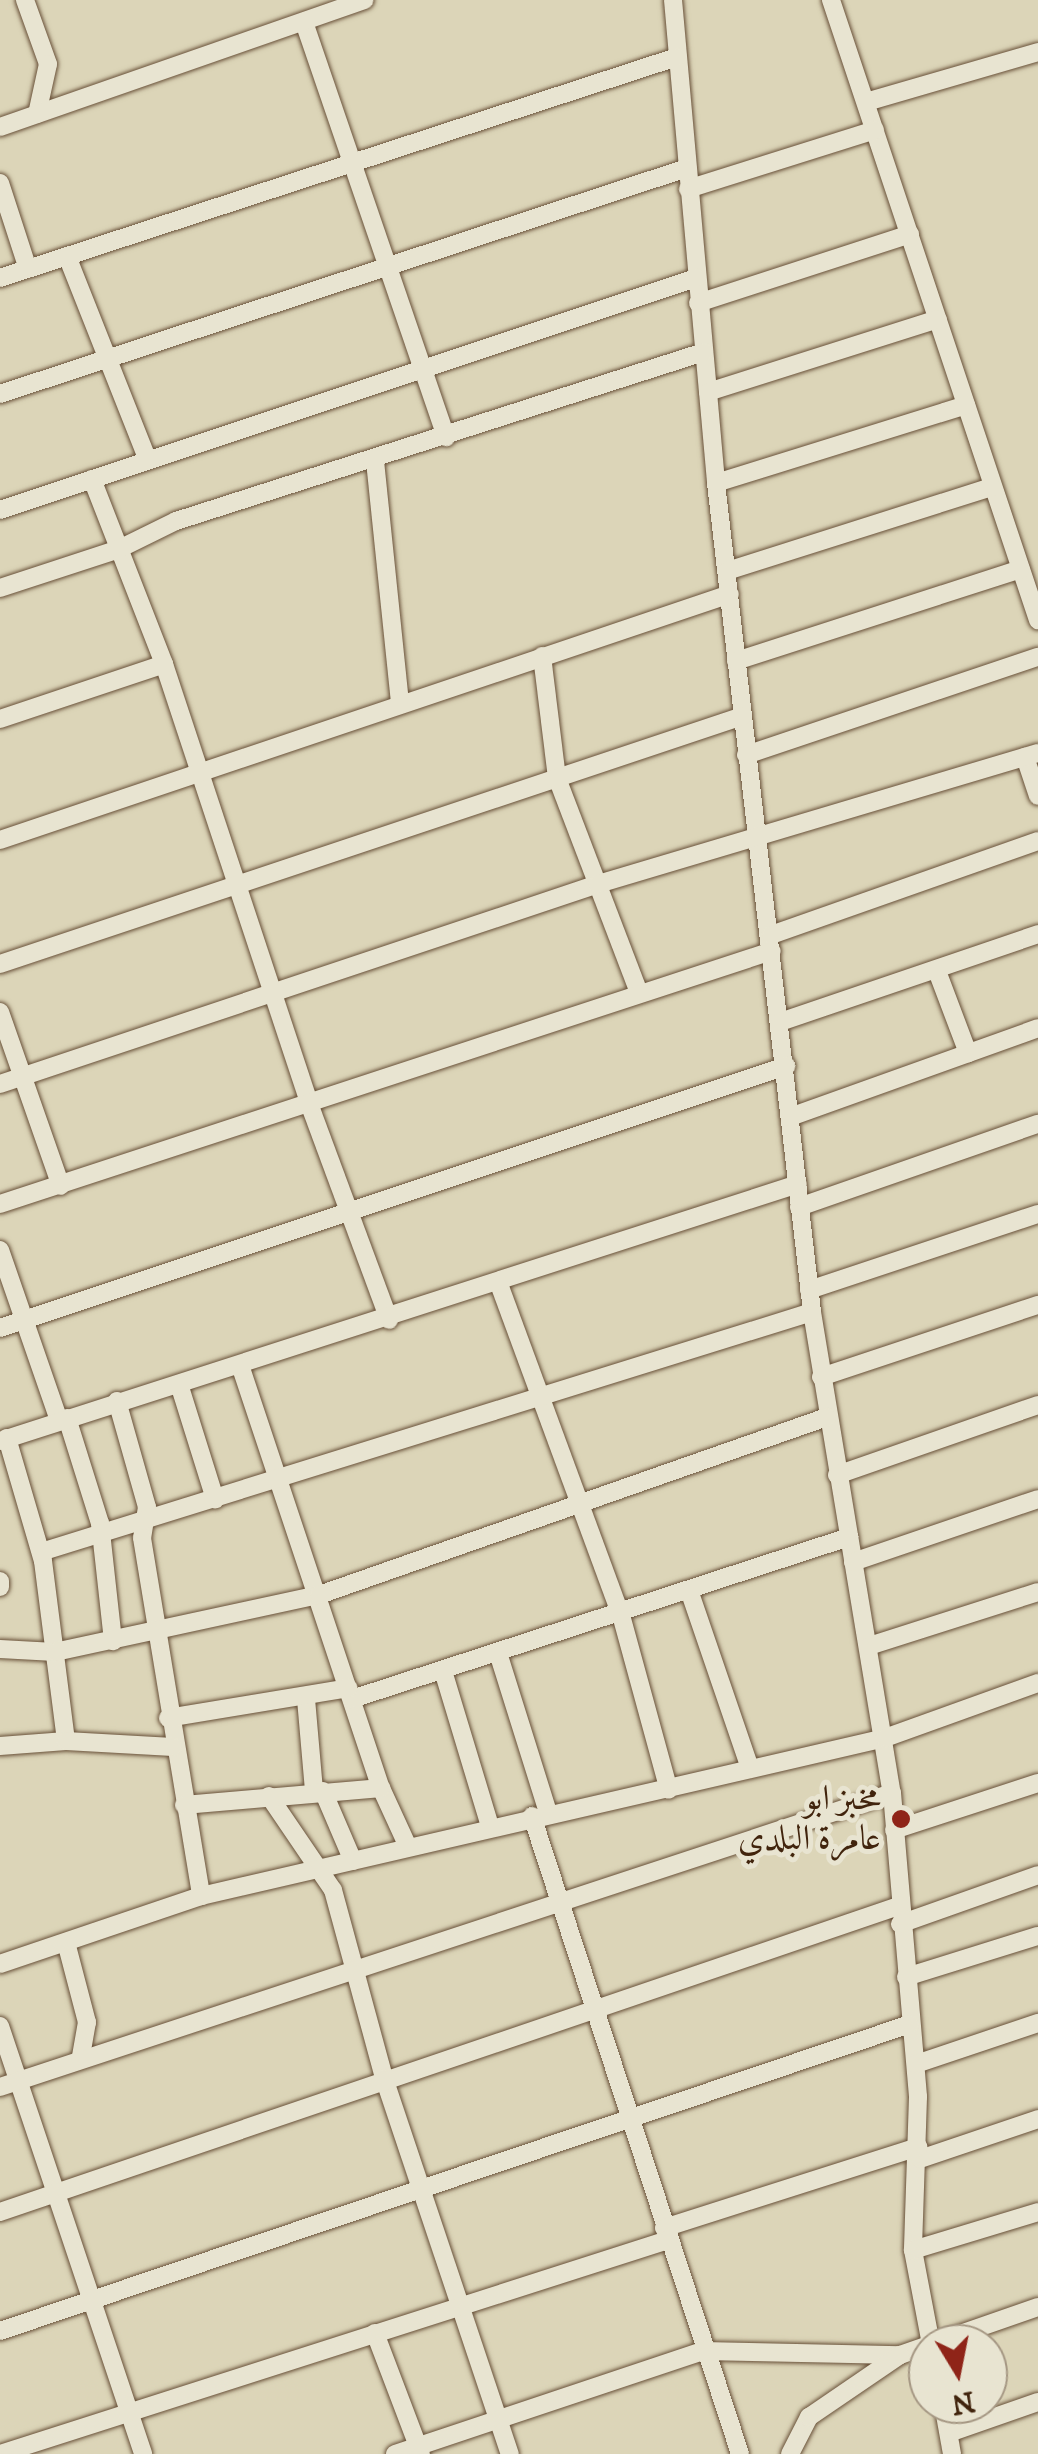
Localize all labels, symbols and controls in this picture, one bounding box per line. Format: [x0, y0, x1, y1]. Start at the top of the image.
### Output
place label: مخبز ابو عامرة البلدي [738, 1778, 881, 1860]
marker: مخبز ابو عامرة البلدي [890, 1808, 912, 1830]
north arrow [908, 2324, 1008, 2424]
text: N [949, 2383, 977, 2421]

